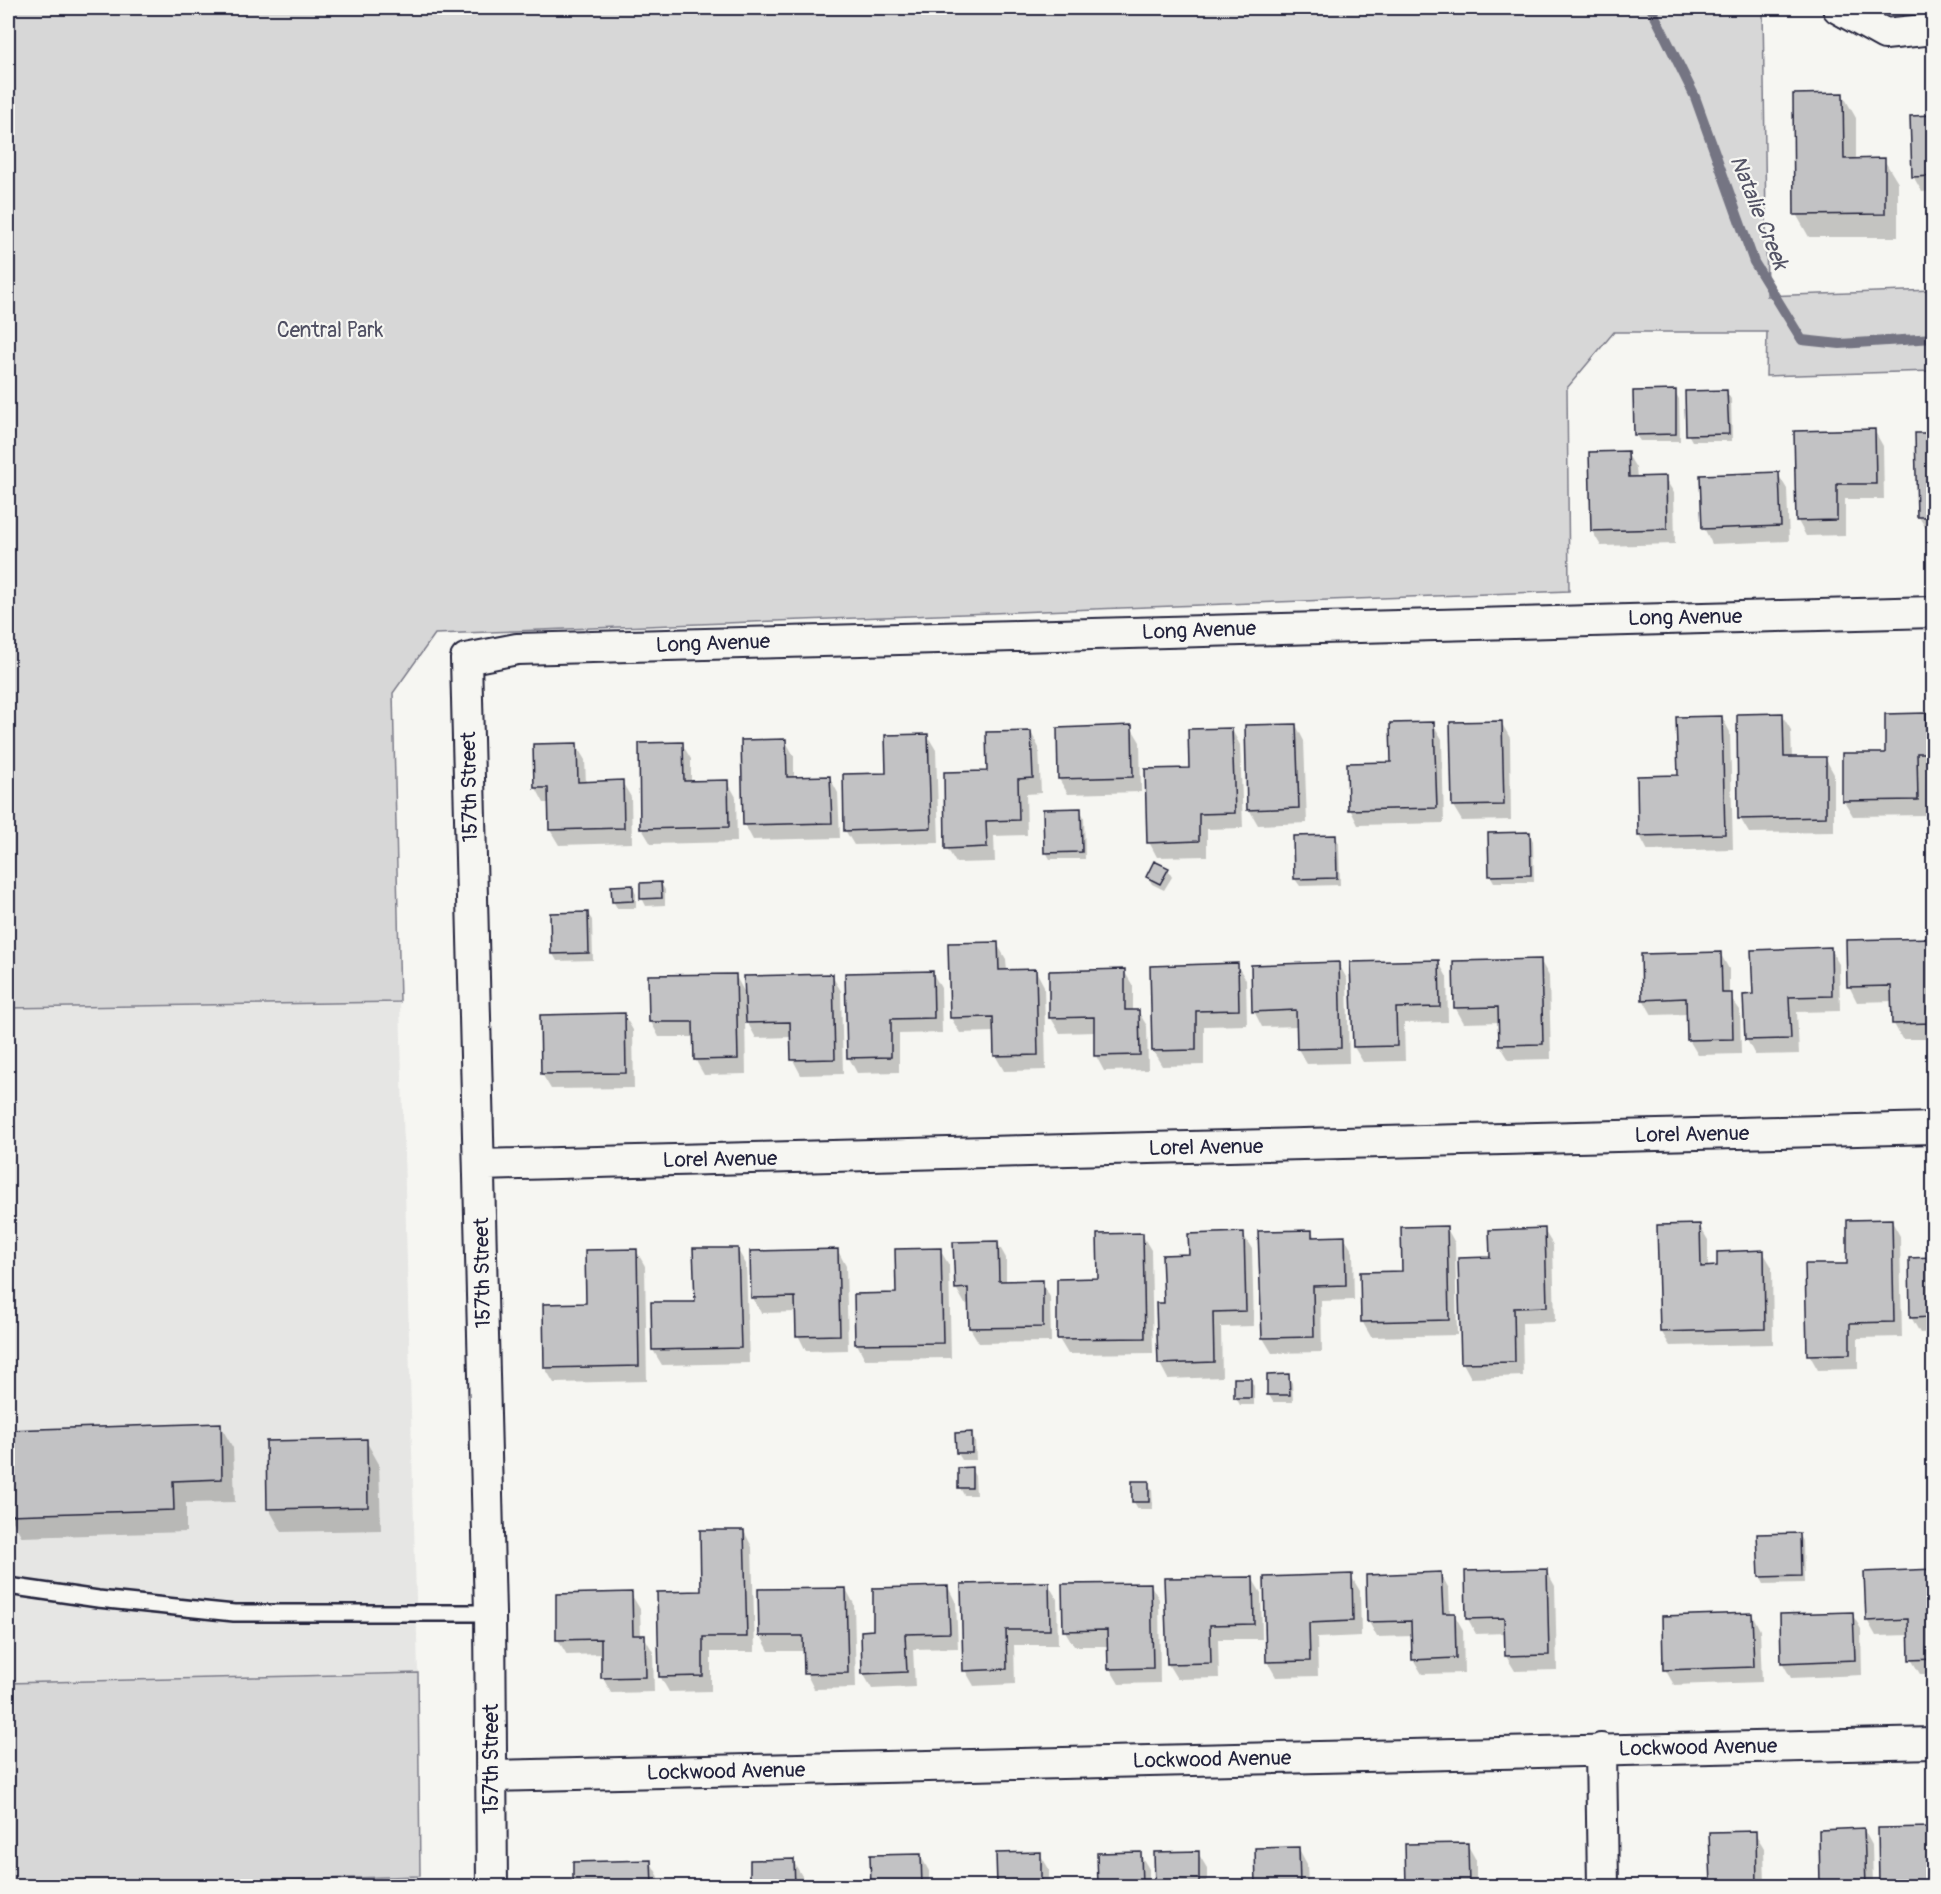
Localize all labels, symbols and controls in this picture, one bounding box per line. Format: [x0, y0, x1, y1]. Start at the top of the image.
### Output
water label: Natalie Creek [1724, 151, 1795, 275]
park label: Central Park [277, 317, 384, 344]
street label: Long Avenue [1628, 603, 1743, 632]
street label: Long Avenue [1141, 615, 1257, 646]
street label: Long Avenue [655, 628, 771, 659]
street label: 157th Street [455, 731, 484, 842]
street label: Lorel Avenue [1634, 1120, 1750, 1149]
street label: Lorel Avenue [1148, 1133, 1264, 1162]
street label: Lorel Avenue [662, 1145, 778, 1174]
street label: 157th Street [468, 1217, 497, 1328]
street label: 157th Street [478, 1703, 505, 1814]
street label: Lockwood Avenue [1618, 1733, 1778, 1762]
street label: Lockwood Avenue [1132, 1745, 1292, 1774]
street label: Lockwood Avenue [646, 1757, 806, 1786]

